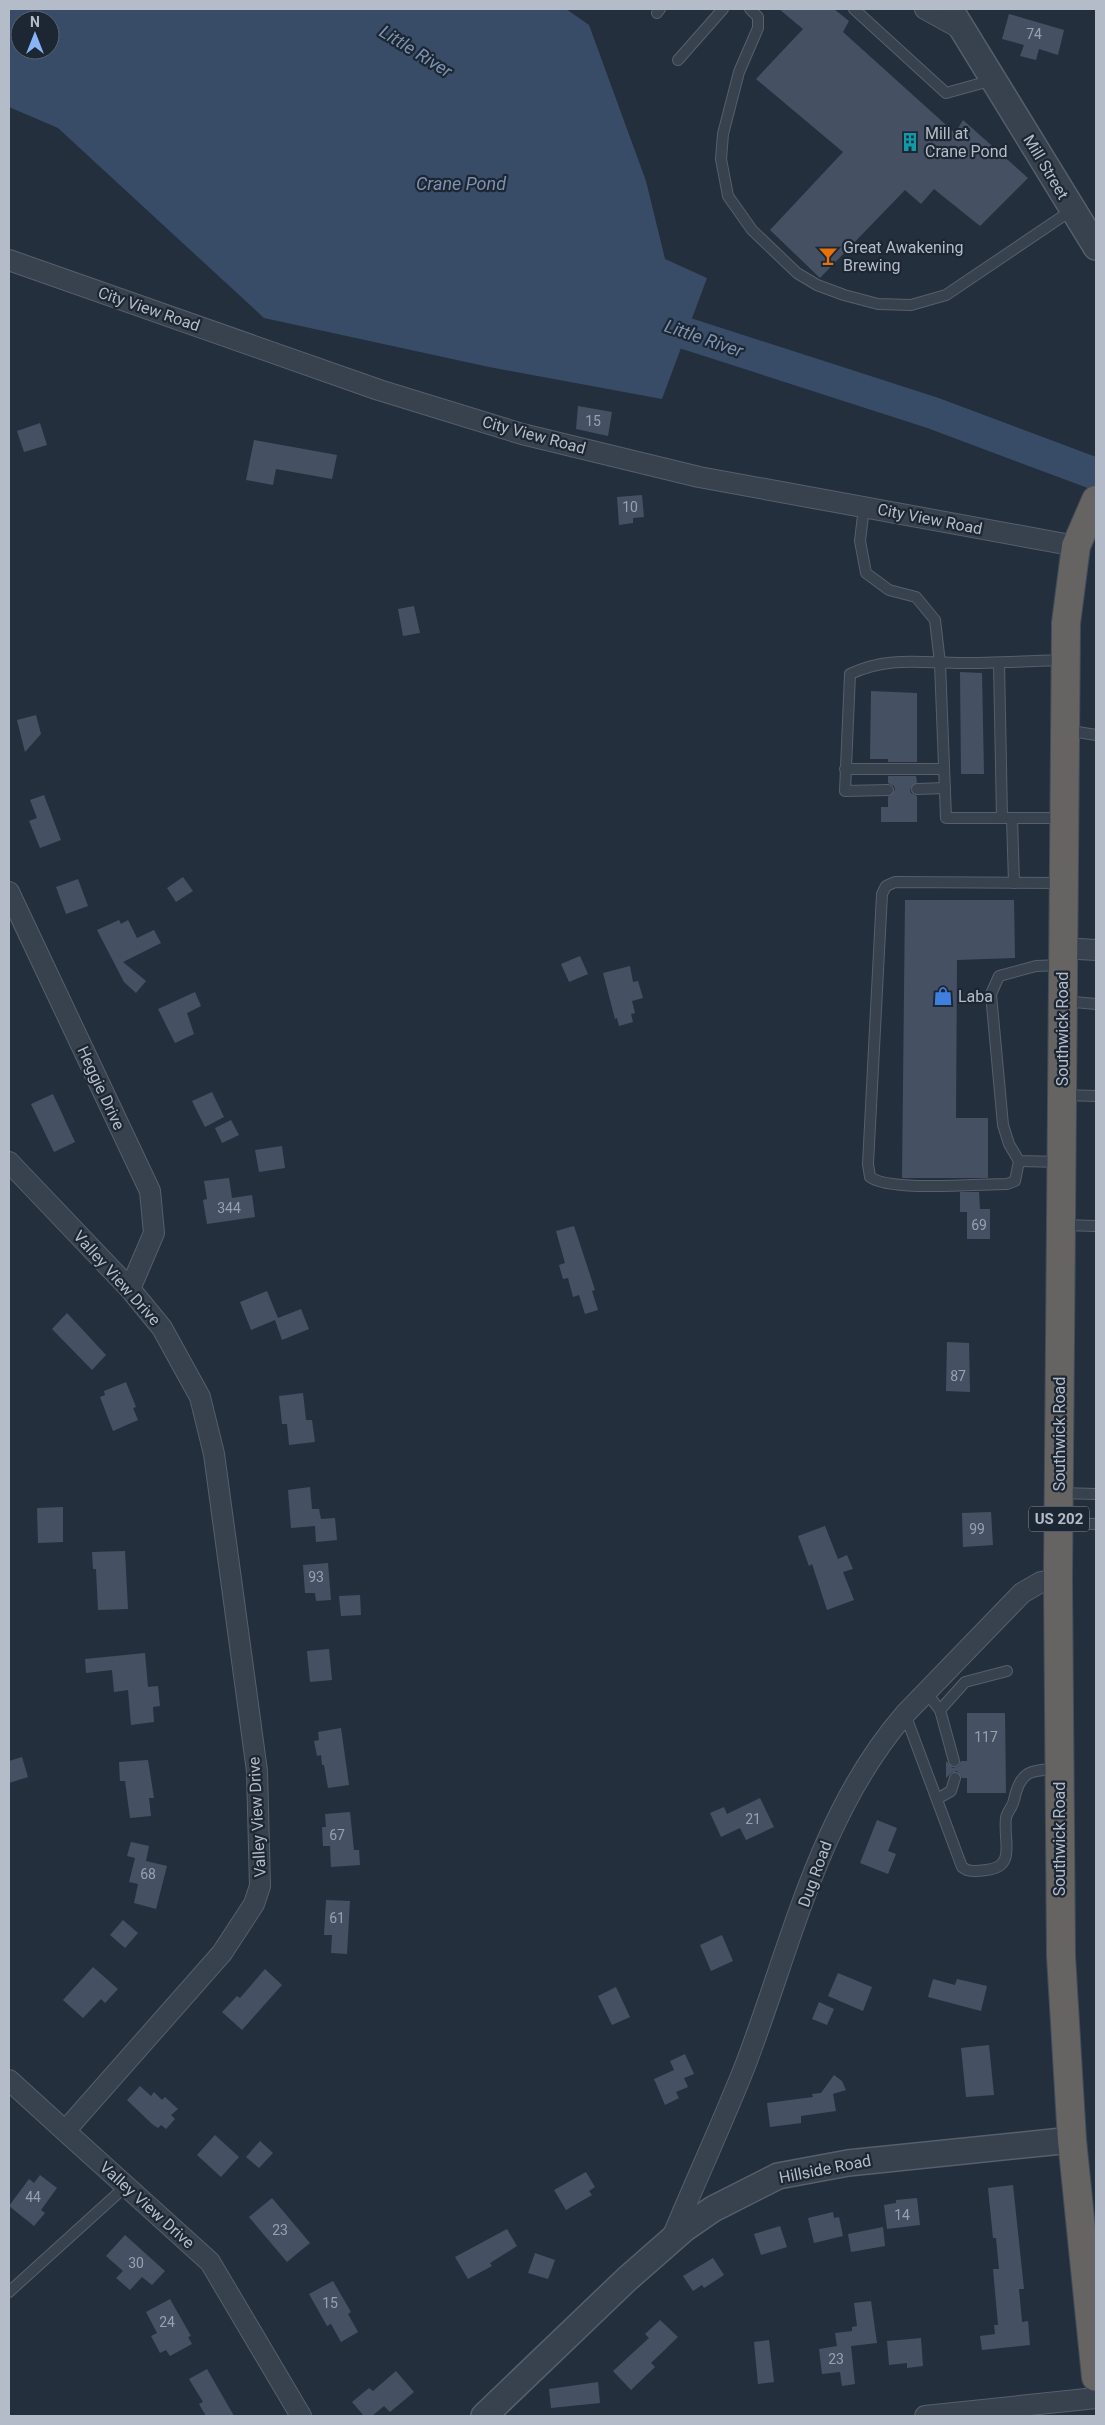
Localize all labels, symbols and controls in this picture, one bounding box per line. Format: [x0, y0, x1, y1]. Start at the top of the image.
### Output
north arrow [10, 10, 60, 60]
text: N [30, 14, 40, 30]
water label: Little River [376, 20, 457, 82]
house number: 74 [1026, 26, 1042, 42]
place label: Mill at Crane Pond [925, 124, 1008, 161]
building icon: Mill at Crane Pond [899, 131, 921, 153]
street label: Mill Street [1019, 131, 1073, 203]
water label: Crane Pond [416, 173, 507, 194]
place label: Great Awakening Brewing [843, 238, 963, 275]
bar icon: Great Awakening Brewing [817, 245, 839, 267]
street label: City View Road [96, 283, 202, 335]
water label: Little River [662, 315, 747, 362]
street label: City View Road [480, 412, 588, 458]
house number: 15 [585, 413, 601, 429]
house number: 10 [622, 499, 638, 515]
street label: City View Road [876, 500, 984, 538]
street label: Southwick Road [1053, 972, 1072, 1086]
shop icon: Laba [932, 985, 954, 1007]
place label: Laba [958, 987, 993, 1006]
street label: Heggie Drive [73, 1043, 129, 1133]
house number: 344 [217, 1200, 241, 1216]
house number: 69 [971, 1217, 987, 1233]
street label: Valley View Drive [70, 1227, 164, 1329]
house number: 87 [950, 1368, 966, 1384]
street label: Southwick Road [1050, 1377, 1069, 1491]
road number: US 202 [1029, 1506, 1089, 1532]
house number: 99 [969, 1521, 985, 1537]
house number: 93 [308, 1569, 324, 1585]
house number: 117 [974, 1729, 998, 1745]
street label: Valley View Drive [244, 1756, 270, 1878]
street label: Southwick Road [1050, 1782, 1069, 1896]
house number: 21 [745, 1811, 761, 1827]
house number: 67 [329, 1827, 345, 1843]
street label: Dug Road [794, 1838, 836, 1910]
house number: 68 [140, 1866, 156, 1882]
house number: 61 [329, 1910, 345, 1926]
street label: Hillside Road [777, 2151, 873, 2187]
street label: Valley View Drive [96, 2158, 198, 2252]
house number: 44 [25, 2189, 41, 2205]
house number: 14 [894, 2207, 910, 2223]
house number: 23 [272, 2222, 288, 2238]
house number: 30 [128, 2255, 144, 2271]
house number: 15 [322, 2295, 338, 2311]
house number: 24 [159, 2314, 175, 2330]
house number: 23 [828, 2351, 844, 2367]

